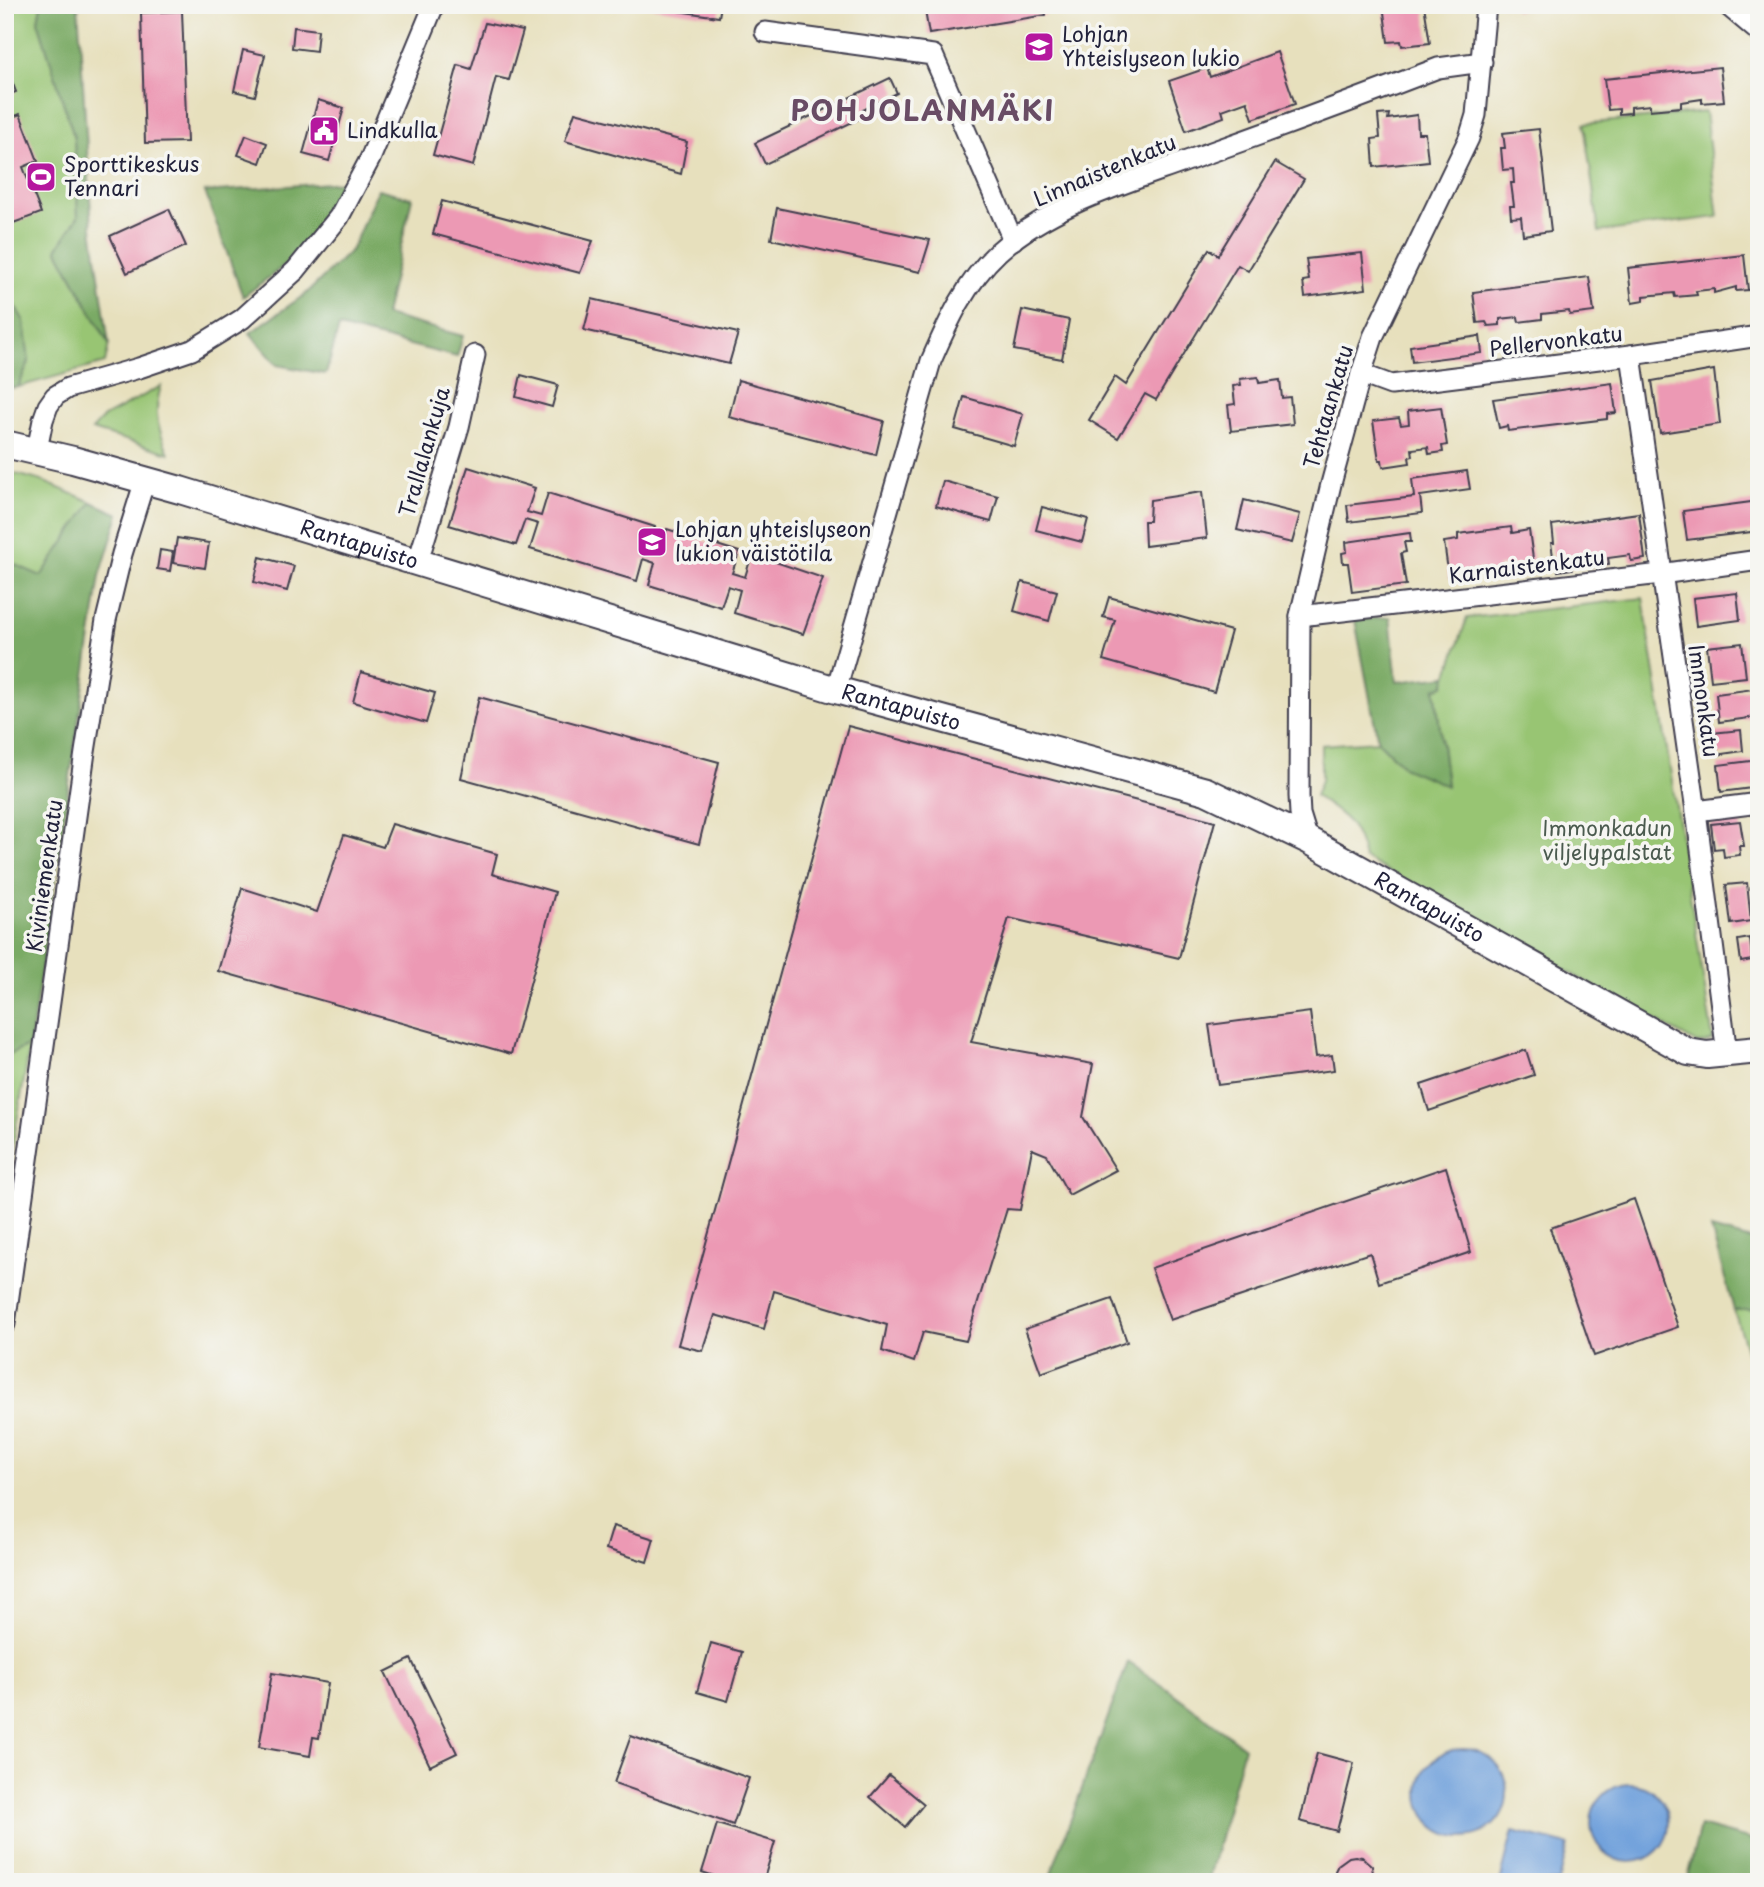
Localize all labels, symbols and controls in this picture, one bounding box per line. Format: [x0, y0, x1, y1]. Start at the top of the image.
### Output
place label: Lohjan Yhteislyseon lukio [1062, 17, 1240, 73]
school or university icon: Lohjan Yhteislyseon lukio [1022, 30, 1056, 64]
district label: POHJOLANMÄKI [791, 88, 1055, 131]
place label: Lindkulla [347, 113, 438, 145]
public building icon: Lindkulla [307, 114, 341, 148]
street label: Linnaistenkatu [1028, 125, 1181, 214]
place label: Sporttikeskus Tennari [64, 147, 199, 203]
sports icon: Sporttikeskus Tennari [24, 160, 58, 194]
street label: Pellervonkatu [1487, 316, 1624, 364]
street label: Tehtaankatu [1294, 341, 1360, 472]
street label: Trallalankuja [389, 382, 457, 520]
street label: Rantapuisto [296, 510, 423, 576]
place label: Lohjan yhteislyseon lukion väistötila [675, 512, 872, 568]
school or university icon: Lohjan yhteislyseon lukion väistötila [635, 525, 669, 559]
street label: Karnaistenkatu [1447, 540, 1606, 590]
street label: Immonkatu [1681, 642, 1729, 759]
street label: Rantapuisto [838, 674, 965, 737]
street label: Kiviniemenkatu [16, 797, 70, 954]
park label: Immonkadun viljelypalstat [1542, 811, 1672, 867]
street label: Rantapuisto [1369, 862, 1491, 949]

